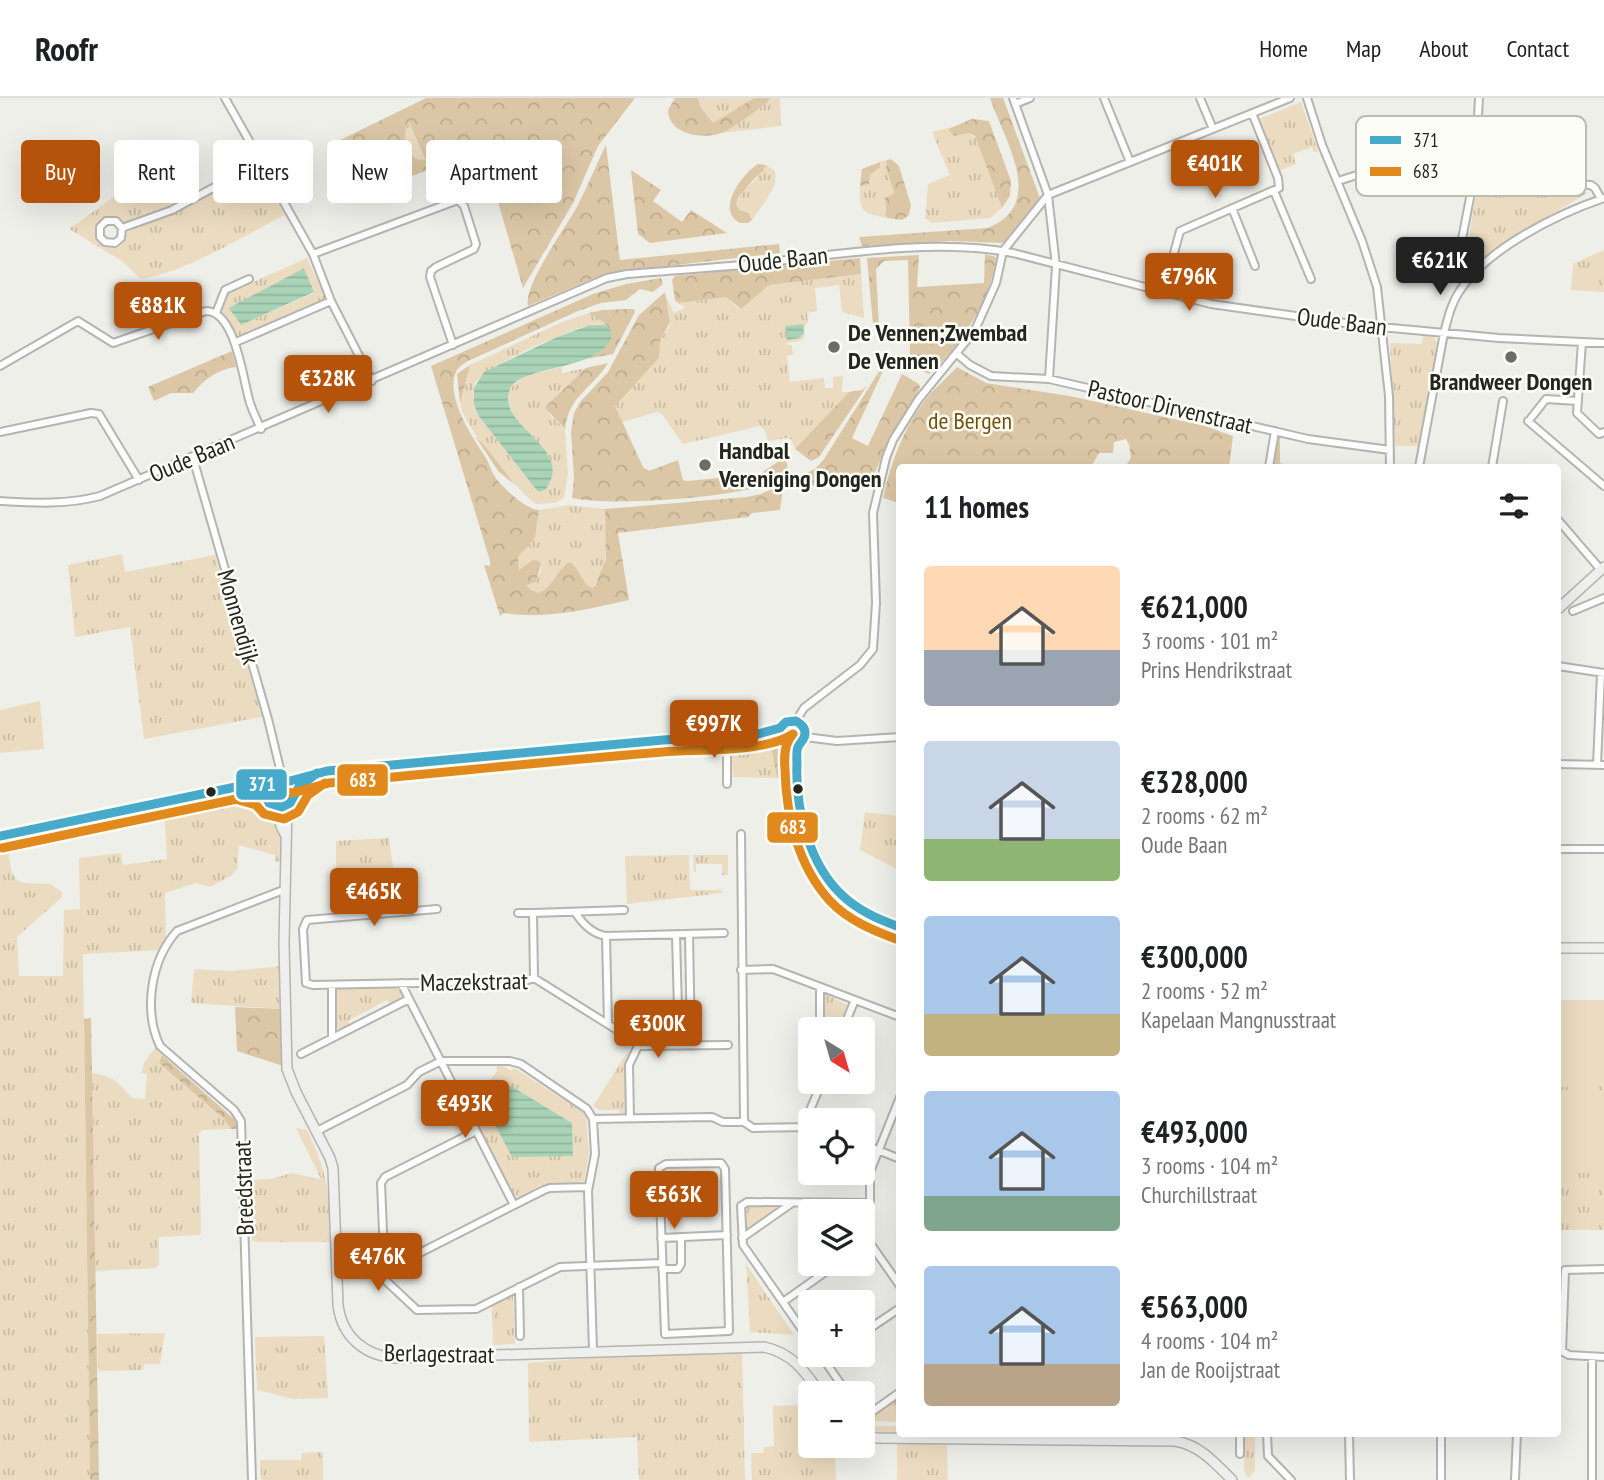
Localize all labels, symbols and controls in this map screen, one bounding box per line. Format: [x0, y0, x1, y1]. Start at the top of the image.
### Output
text: Roofr [35, 27, 98, 70]
text: Home [1259, 33, 1308, 64]
text: Map [1346, 33, 1381, 64]
text: About [1419, 33, 1468, 64]
text: Contact [1506, 33, 1569, 64]
legend [1356, 116, 1586, 196]
text: 371 [1413, 128, 1439, 152]
chip: Buy [21, 140, 100, 203]
chip: Rent [114, 140, 199, 203]
chip: Filters [213, 140, 313, 203]
chip: New [327, 140, 412, 203]
chip: Apartment [426, 140, 562, 203]
pin: €401K [1166, 140, 1264, 200]
text: €401K [1187, 148, 1243, 177]
text: 683 [1413, 159, 1439, 183]
pin: €621K [1391, 238, 1489, 297]
street label: Oude Baan [737, 239, 829, 280]
text: €621K [1412, 245, 1468, 274]
pin: €796K [1140, 254, 1238, 313]
text: €796K [1161, 261, 1217, 290]
pin: €881K [109, 282, 207, 342]
text: €881K [130, 290, 186, 319]
street label: Oude Baan [1295, 301, 1389, 342]
place label: De Vennen;Zwembad De Vennen [848, 317, 1027, 376]
marker: De Vennen;Zwembad De Vennen [826, 339, 842, 355]
marker: Brandweer Dongen [1503, 349, 1519, 365]
pin: €328K [279, 356, 377, 415]
text: €328K [300, 363, 356, 392]
place label: Brandweer Dongen [1430, 366, 1592, 397]
street label: Pastoor Dirvenstraat [1085, 373, 1256, 441]
park label: de Bergen [928, 405, 1012, 436]
street label: Oude Baan [144, 426, 239, 489]
place label: Handbal Vereniging Dongen [718, 435, 882, 494]
marker: Handbal Vereniging Dongen [697, 457, 713, 473]
text: 11 homes [924, 487, 1029, 526]
icon: filters [1495, 487, 1533, 525]
street label: Monnendijk [210, 566, 267, 669]
text: €621,000 [1141, 587, 1248, 626]
icon: home [980, 594, 1064, 678]
text: 3 rooms · 101 m² [1141, 626, 1278, 655]
text: Prins Hendrikstraat [1141, 655, 1292, 684]
pin: €997K [665, 700, 763, 760]
text: €997K [686, 708, 742, 737]
text: €328,000 [1141, 762, 1248, 801]
line badge: 683 [336, 763, 389, 797]
line badge: 371 [235, 768, 288, 801]
text: 683 [349, 768, 377, 792]
icon: home [980, 769, 1064, 853]
text: 371 [248, 772, 276, 796]
unlabelled marker [791, 782, 805, 796]
unlabelled marker [204, 785, 218, 799]
text: 2 rooms · 62 m² [1141, 801, 1268, 830]
line badge: 683 [766, 811, 819, 844]
text: 683 [779, 815, 807, 839]
text: Oude Baan [1141, 830, 1227, 859]
pin: €465K [325, 868, 423, 928]
text: €465K [346, 876, 402, 905]
text: €300,000 [1141, 937, 1248, 976]
icon: home [980, 944, 1064, 1028]
street label: Maczekstraat [420, 965, 529, 998]
text: 2 rooms · 52 m² [1141, 976, 1268, 1005]
pin: €300K [609, 1000, 707, 1060]
text: Kapelaan Mangnusstraat [1141, 1005, 1336, 1034]
text: €300K [630, 1008, 686, 1037]
north arrow [798, 1017, 875, 1094]
map controls [798, 1017, 875, 1458]
pin: €493K [416, 1080, 514, 1140]
text: €493K [437, 1088, 493, 1117]
button: locate [798, 1108, 875, 1185]
text: €493,000 [1141, 1112, 1248, 1151]
icon: home [980, 1119, 1064, 1203]
street label: Breedstraat [226, 1140, 261, 1236]
text: 3 rooms · 104 m² [1141, 1151, 1278, 1180]
pin: €563K [625, 1172, 723, 1231]
text: €563K [646, 1179, 702, 1208]
text: Churchillstraat [1141, 1180, 1257, 1209]
button: layers [798, 1199, 875, 1276]
pin: €476K [329, 1234, 427, 1293]
text: €476K [350, 1241, 406, 1270]
text: €563,000 [1141, 1287, 1248, 1326]
button: + [798, 1290, 875, 1367]
icon: home [980, 1294, 1064, 1378]
text: 4 rooms · 104 m² [1141, 1326, 1278, 1355]
street label: Berlagestraat [384, 1337, 495, 1370]
text: Jan de Rooijstraat [1141, 1355, 1280, 1384]
button: − [798, 1381, 875, 1458]

